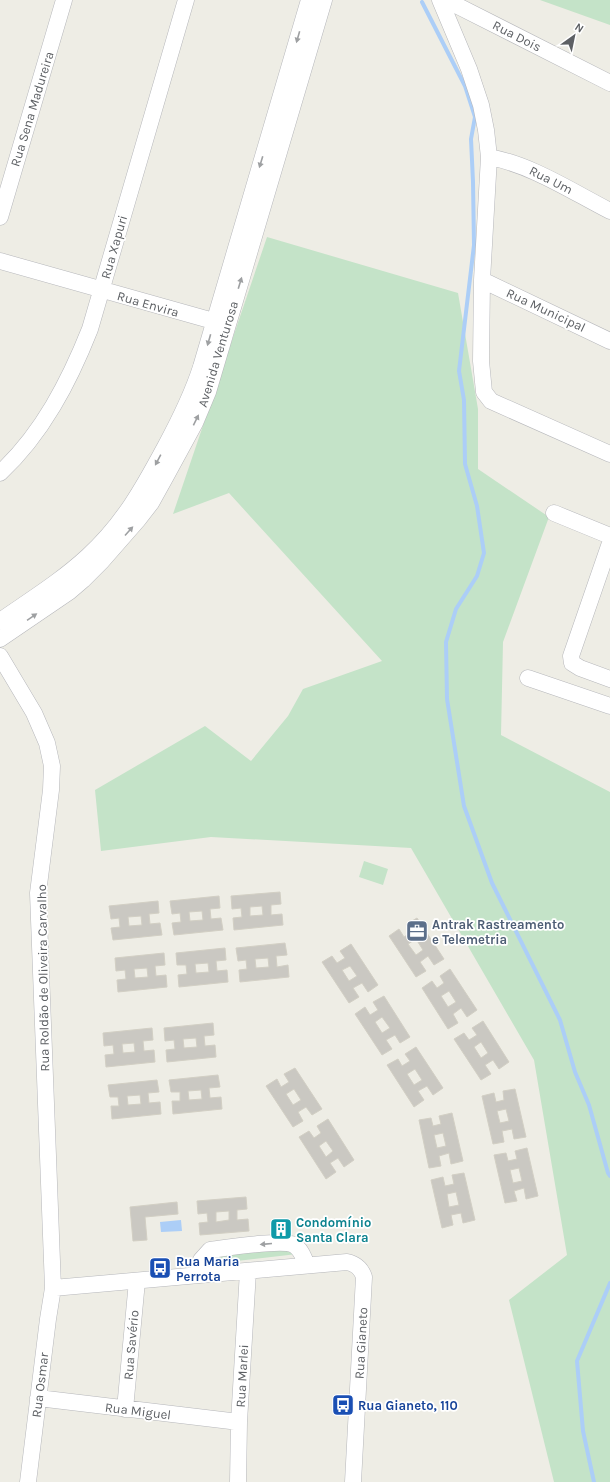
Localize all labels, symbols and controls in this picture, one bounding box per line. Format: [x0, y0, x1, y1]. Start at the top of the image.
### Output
north arrow [554, 16, 594, 56]
street label: Rua Dois [490, 17, 544, 55]
text: N [572, 20, 586, 36]
one-way arrow [295, 32, 301, 44]
street label: Rua Sena Madureira [7, 50, 57, 168]
one-way arrow [258, 156, 264, 168]
street label: Rua Um [527, 163, 575, 197]
street label: Rua Xapuri [98, 213, 130, 281]
one-way arrow [237, 277, 243, 289]
street label: Rua Municipal [504, 285, 588, 335]
street label: Rua Envira [115, 288, 181, 320]
street label: Avenida Venturosa [195, 299, 241, 409]
one-way arrow [206, 335, 212, 347]
one-way arrow [193, 415, 199, 426]
one-way arrow [155, 454, 162, 466]
one-way arrow [124, 526, 133, 536]
one-way arrow [27, 613, 37, 621]
street label: Rua Roldão de Oliveira Carvalho [34, 884, 52, 1072]
place label: Antrak Rastreamento e Telemetria [432, 917, 564, 947]
office icon: Antrak Rastreamento e Telemetria [404, 918, 430, 944]
place label: Condomínio Santa Clara [296, 1215, 371, 1245]
building icon: Condomínio Santa Clara [268, 1216, 294, 1242]
one-way arrow [260, 1241, 272, 1247]
place label: Rua Maria Perrota [176, 1254, 239, 1284]
bus stop icon: Rua Maria Perrota [147, 1255, 173, 1281]
street label: Rua Gianeto [352, 1307, 370, 1379]
street label: Rua Savério [120, 1309, 142, 1381]
street label: Rua Marlei [233, 1344, 251, 1408]
street label: Rua Osmar [29, 1351, 51, 1418]
bus stop icon: Rua Gianeto, 110 [330, 1392, 356, 1418]
place label: Rua Gianeto, 110 [358, 1398, 458, 1413]
street label: Rua Miguel [104, 1400, 172, 1422]

